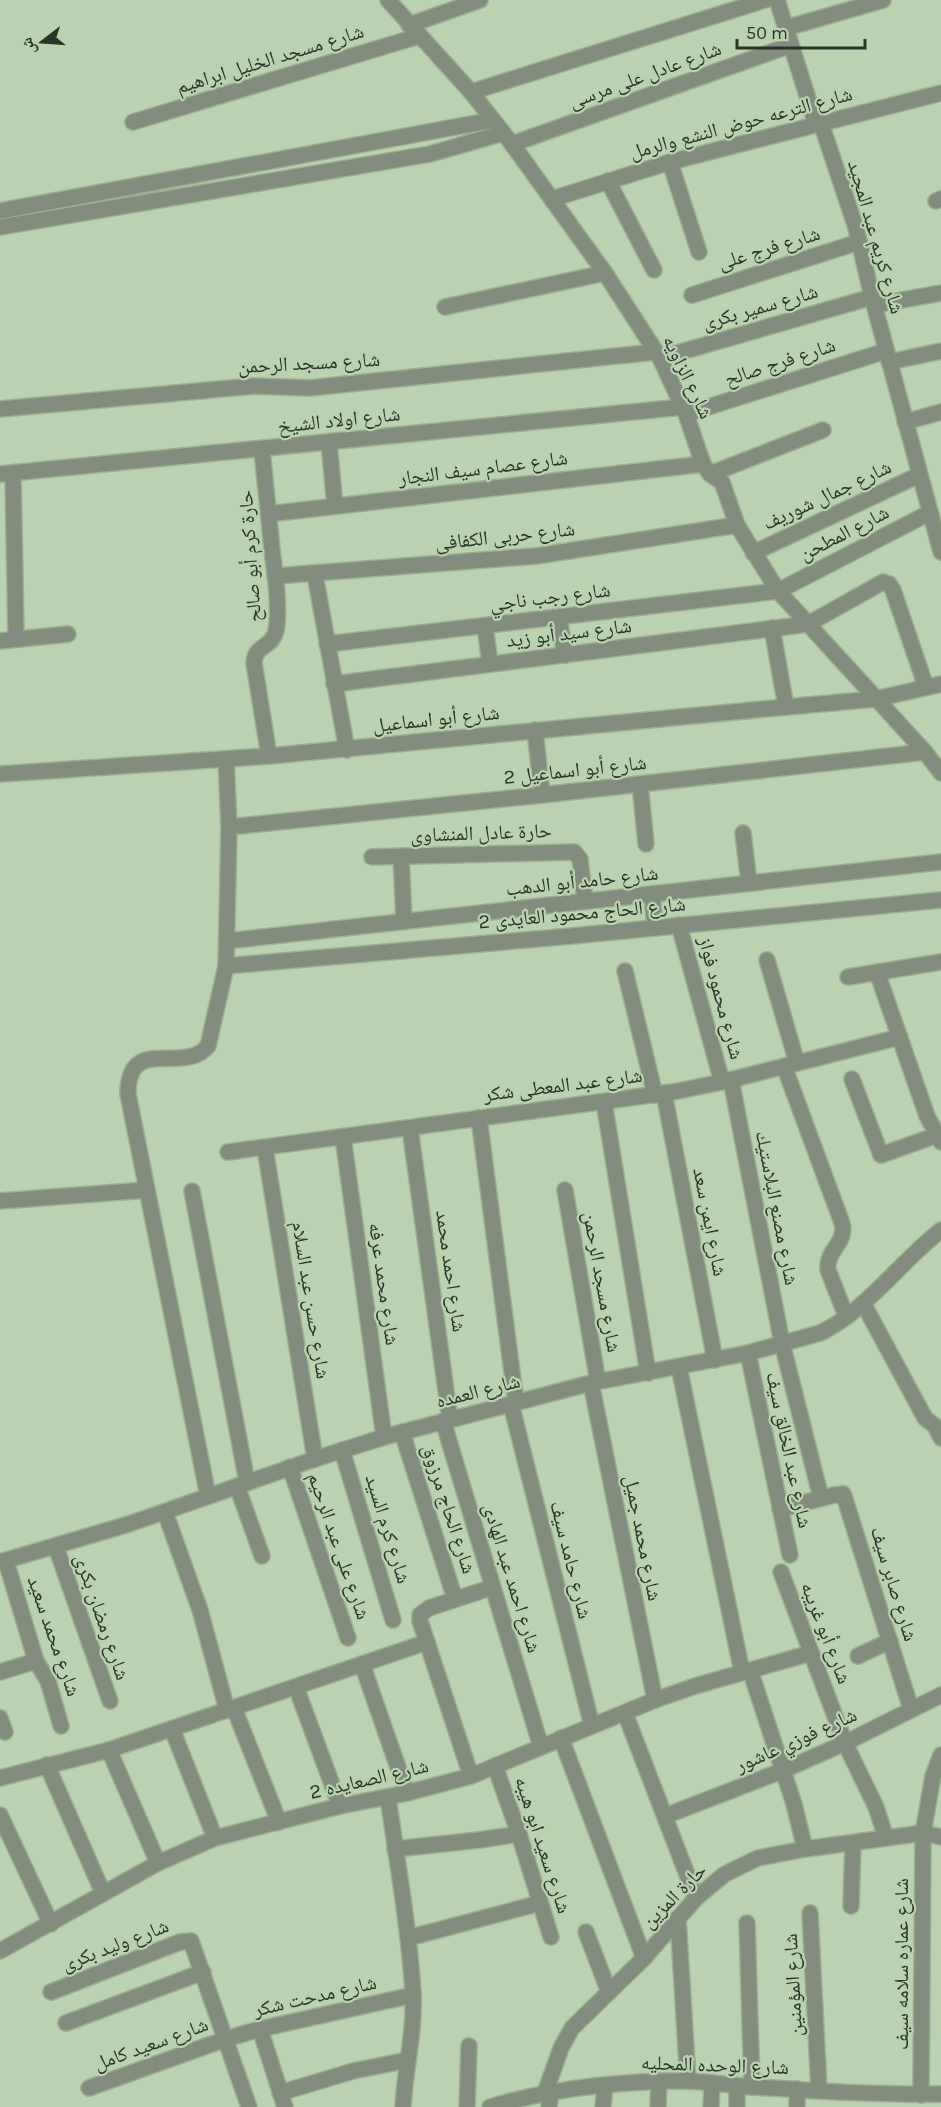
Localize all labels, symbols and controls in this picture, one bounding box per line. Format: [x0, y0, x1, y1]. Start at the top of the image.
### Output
north arrow [12, 12, 72, 72]
scale bar [737, 12, 864, 50]
street label: شارع مسجد الخليل ابراهيم [174, 20, 367, 100]
text: 50 m [746, 22, 788, 44]
text: ش [17, 35, 40, 57]
street label: شارع عادل على مرسى [566, 37, 725, 114]
street label: شارع الترعه حوض النشع والرمل [627, 82, 855, 165]
street label: شارع كريم عبد المجيد [841, 158, 909, 317]
street label: شارع فرج على [715, 222, 823, 275]
street label: شارع سمير بكرى [699, 279, 821, 335]
street label: شارع الزاويه [657, 332, 718, 423]
street label: شارع فرج صالح [722, 333, 839, 392]
street label: شارع مسجد الرحمن [237, 348, 381, 379]
street label: شارع اولاد الشيخ [277, 402, 402, 439]
street label: شارع عصام سيف النجار [396, 446, 569, 492]
street label: شارع جمال شوريف [759, 455, 895, 536]
street label: حارة كرم أبو صالح [233, 489, 268, 623]
street label: شارع المطحن [795, 501, 893, 566]
street label: شارع حربى الكفافى [434, 517, 576, 556]
street label: شارع رجب ناجي [488, 578, 612, 620]
street label: شارع سيد أبو زيد [505, 613, 633, 653]
street label: شارع أبو اسماعيل [371, 700, 501, 738]
street label: شارع أبو اسماعيل 2 [502, 750, 648, 790]
street label: حارة عادل المنشاوى [410, 819, 552, 847]
street label: شارع حامد أبو الدهب [505, 861, 660, 901]
street label: شارع الحاج محمود العايدى 2 [477, 892, 687, 935]
street label: شارع محمود فواز [692, 933, 748, 1062]
street label: شارع عبد المعطى شكر [481, 1064, 644, 1107]
street label: شارع مصنع البلاستيك [750, 1129, 803, 1287]
street label: شارع ايمن سعد [687, 1166, 732, 1278]
street label: شارع احمد محمد [430, 1209, 471, 1334]
street label: شارع مسجد الرحمن [577, 1210, 626, 1354]
street label: شارع حسن عبد السلام [285, 1219, 335, 1381]
street label: شارع محمد عرفه [363, 1221, 404, 1347]
street label: شارع العمده [434, 1369, 523, 1414]
street label: شارع عبد الخالق سيف [760, 1370, 817, 1530]
street label: شارع الحاج مرزوق [416, 1441, 481, 1577]
street label: شارع على عبد الرحيم [301, 1469, 375, 1623]
street label: شارع كرم السيد [359, 1472, 415, 1587]
street label: شارع محمد جميل [619, 1473, 666, 1603]
street label: شارع حامد سيف [544, 1499, 597, 1622]
street label: شارع احمد عبد الهادى [477, 1500, 546, 1656]
street label: شارع صابر سيف [865, 1524, 922, 1644]
street label: شارع رمضان بكرى [69, 1551, 134, 1683]
street label: شارع محمد سعيد [22, 1573, 85, 1700]
street label: شارع أبو غريبه [795, 1579, 857, 1687]
street label: شارع فوزي عاشور [731, 1703, 862, 1781]
street label: شارع الصعايده 2 [307, 1754, 431, 1805]
street label: شارع سعيد ابو هيبه [509, 1774, 576, 1917]
street label: حارة المزين [637, 1859, 711, 1933]
street label: شارع عماره سلامه سيف [890, 1878, 914, 2050]
street label: شارع وليد بكرى [58, 1914, 172, 1977]
street label: شارع المؤمنين [779, 1933, 808, 2037]
street label: شارع مدحت شكر [250, 1971, 379, 2023]
street label: شارع سعيد كامل [91, 2013, 212, 2076]
street label: شارع الوحده المحليه [641, 2051, 789, 2080]

